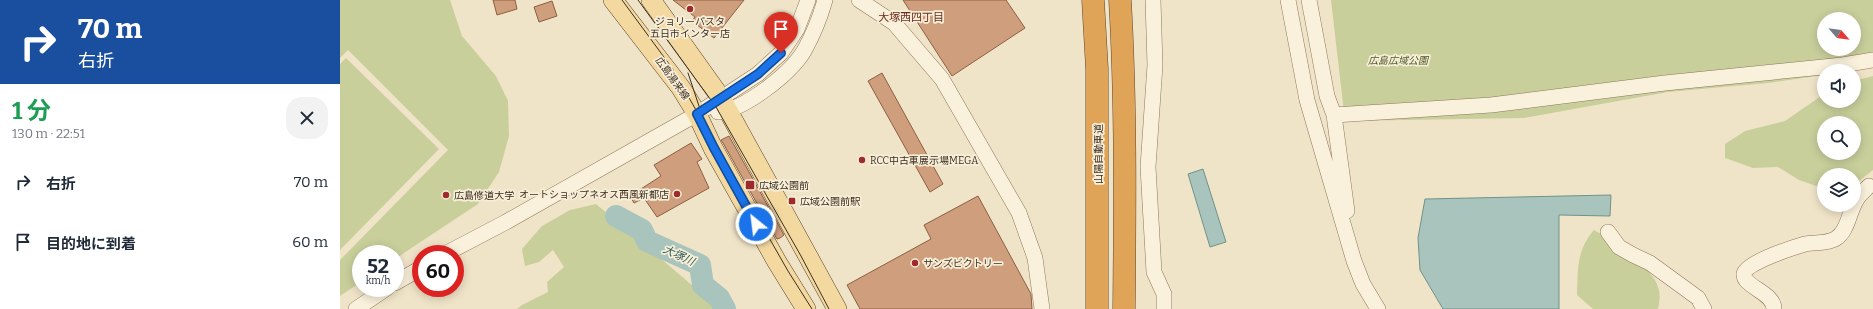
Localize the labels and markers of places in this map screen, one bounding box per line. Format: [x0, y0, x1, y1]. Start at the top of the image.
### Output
marker: ジョリーパスタ 五日市インター店 [685, 4, 695, 14]
pin [764, 12, 798, 53]
place label: ジョリーパスタ 五日市インター店 [650, 16, 730, 40]
marker: RCC中古車展示場MEGA [857, 155, 867, 165]
place label: RCC中古車展示場MEGA [870, 155, 979, 167]
marker: 広域公園前 [744, 179, 756, 191]
place label: 広域公園前 [759, 180, 809, 192]
place label: オートショップネオス西風新都店 [519, 189, 669, 201]
marker: オートショップネオス西風新都店 [672, 189, 682, 199]
marker: 広島修道大学 [441, 190, 451, 200]
place label: 広島修道大学 [454, 190, 514, 202]
marker: 広域公園前駅 [787, 196, 797, 206]
place label: 広域公園前駅 [800, 196, 861, 208]
marker: サンズビクトリー [910, 258, 920, 268]
place label: サンズビクトリー [923, 258, 1003, 270]

